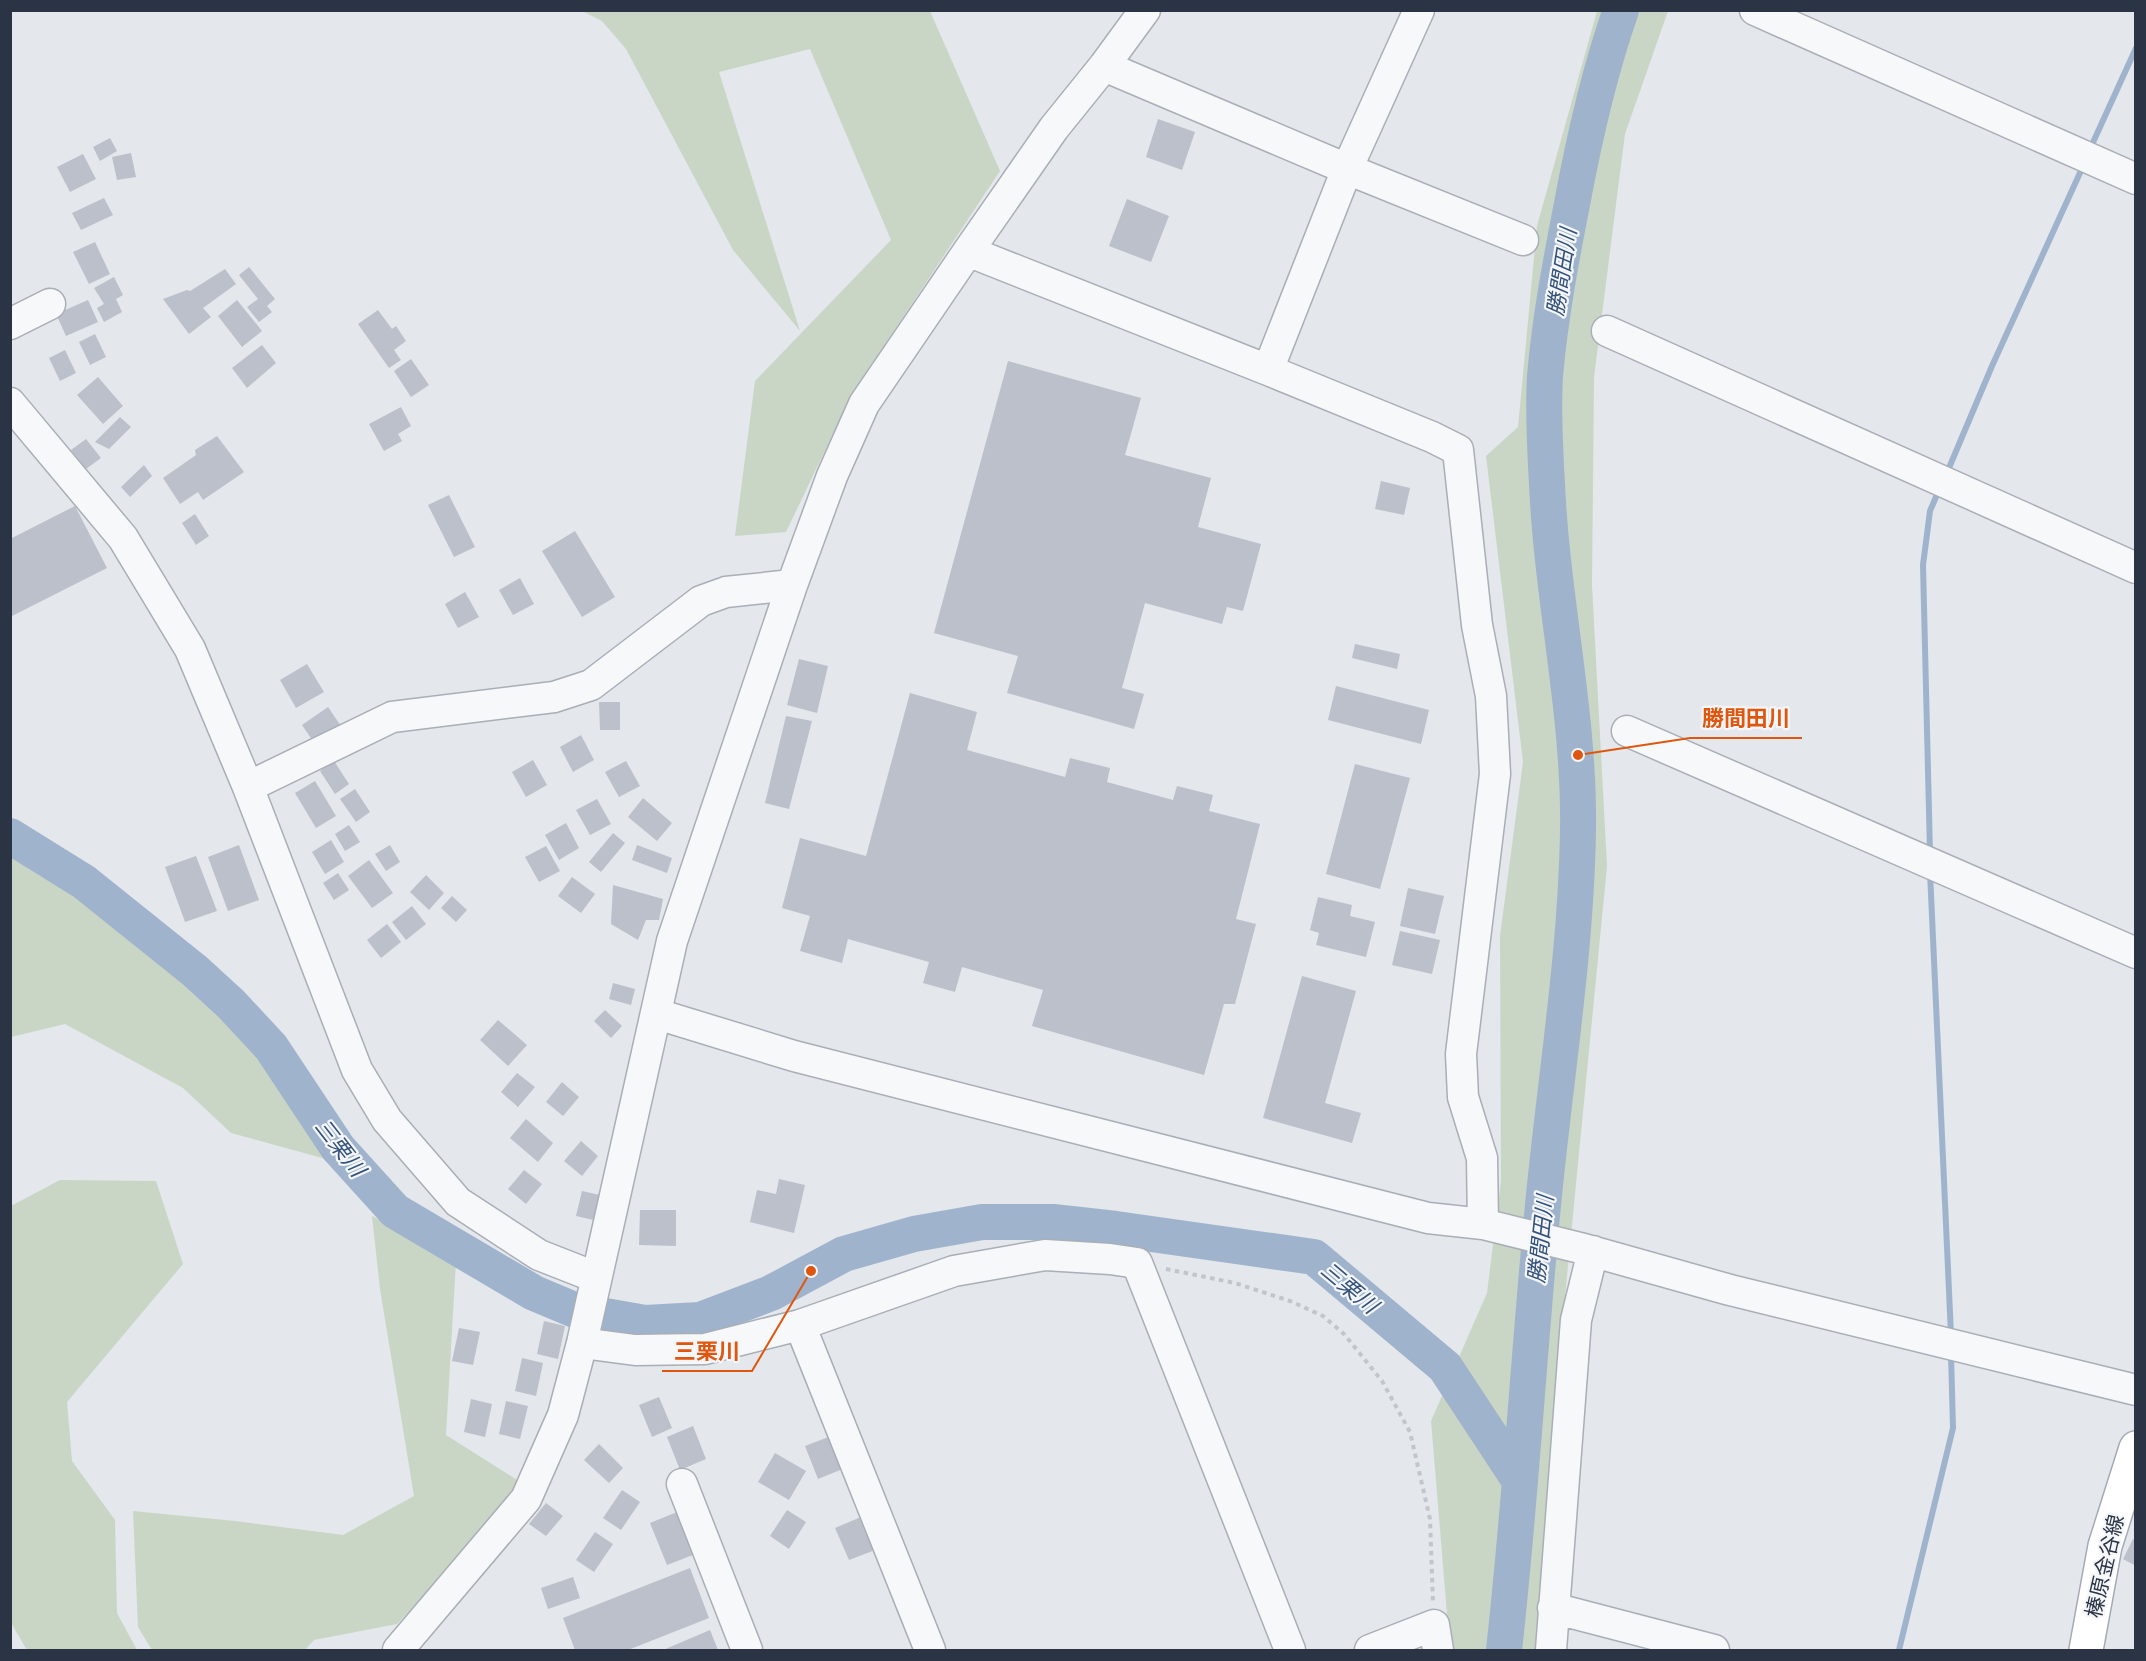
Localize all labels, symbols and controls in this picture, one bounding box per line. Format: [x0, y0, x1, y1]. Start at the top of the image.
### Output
water label: 勝間田川 [1540, 224, 1583, 318]
callout: 勝間田川 [1690, 698, 1802, 738]
text: 勝間田川 [1702, 703, 1790, 732]
water label: 三栗川 [309, 1112, 374, 1184]
water label: 勝間田川 [1521, 1192, 1559, 1284]
water label: 三栗川 [1315, 1255, 1386, 1321]
callout: 三栗川 [662, 1331, 752, 1371]
text: 三栗川 [674, 1336, 740, 1365]
street label: 榛原金谷線 [2079, 1512, 2129, 1620]

